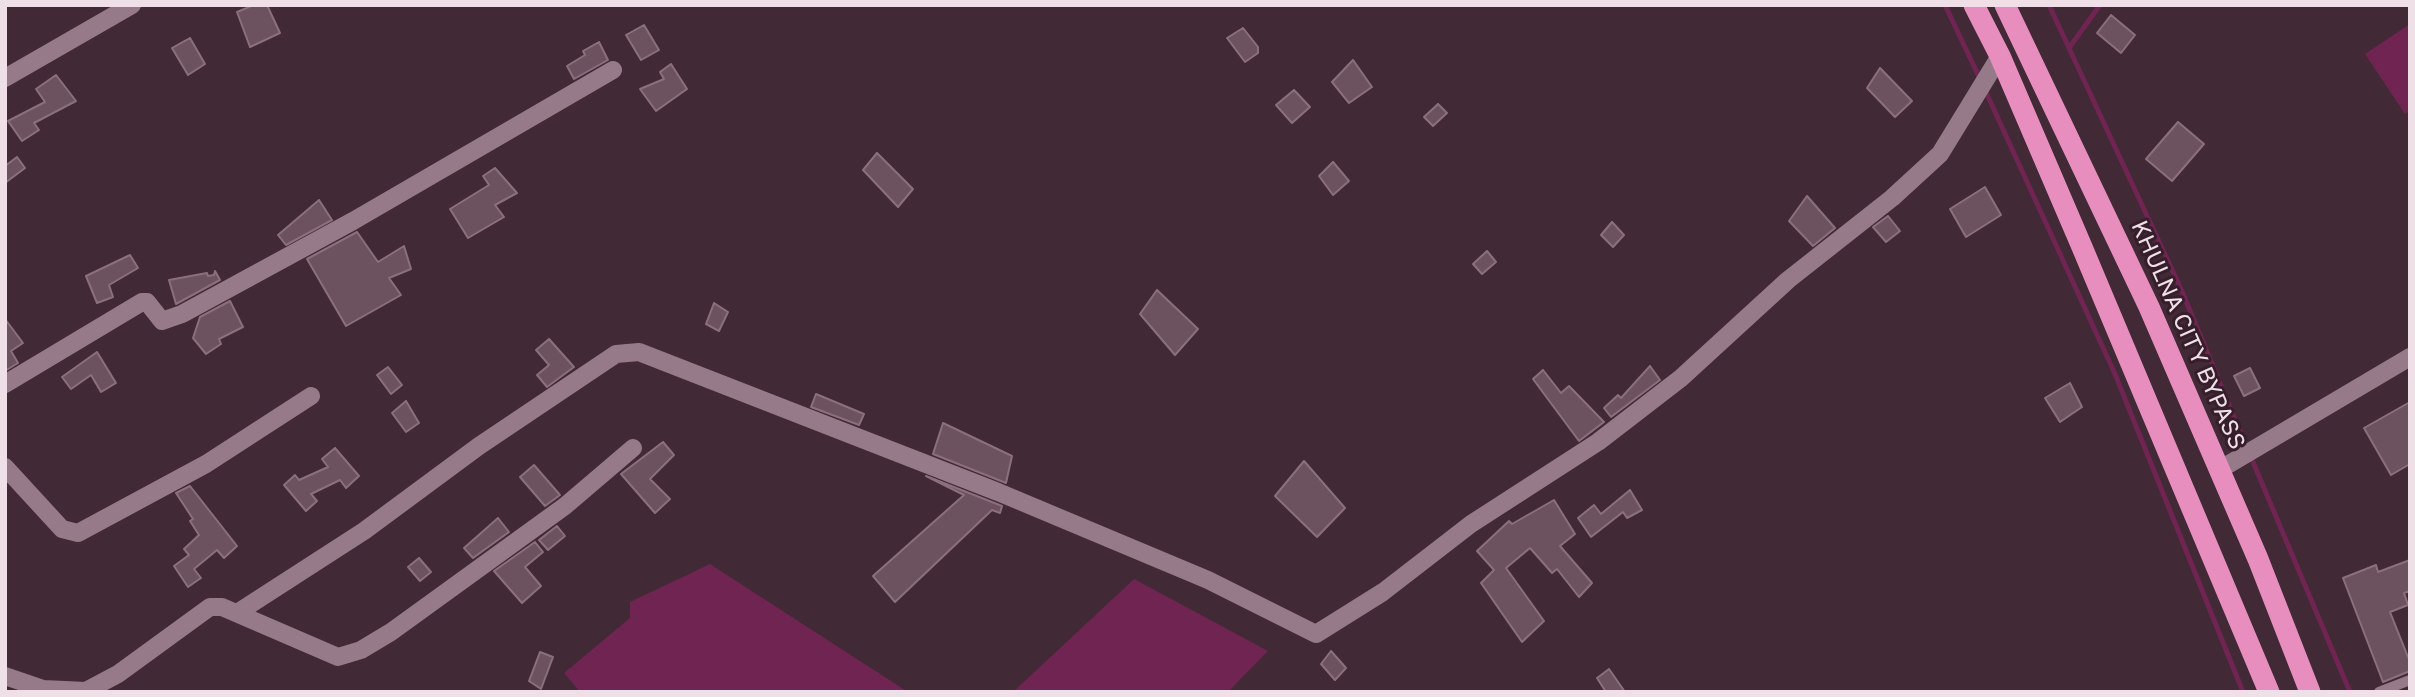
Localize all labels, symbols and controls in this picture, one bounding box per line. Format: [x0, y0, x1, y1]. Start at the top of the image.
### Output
street label: KHULNA CITY BYPASS [2125, 216, 2251, 454]

